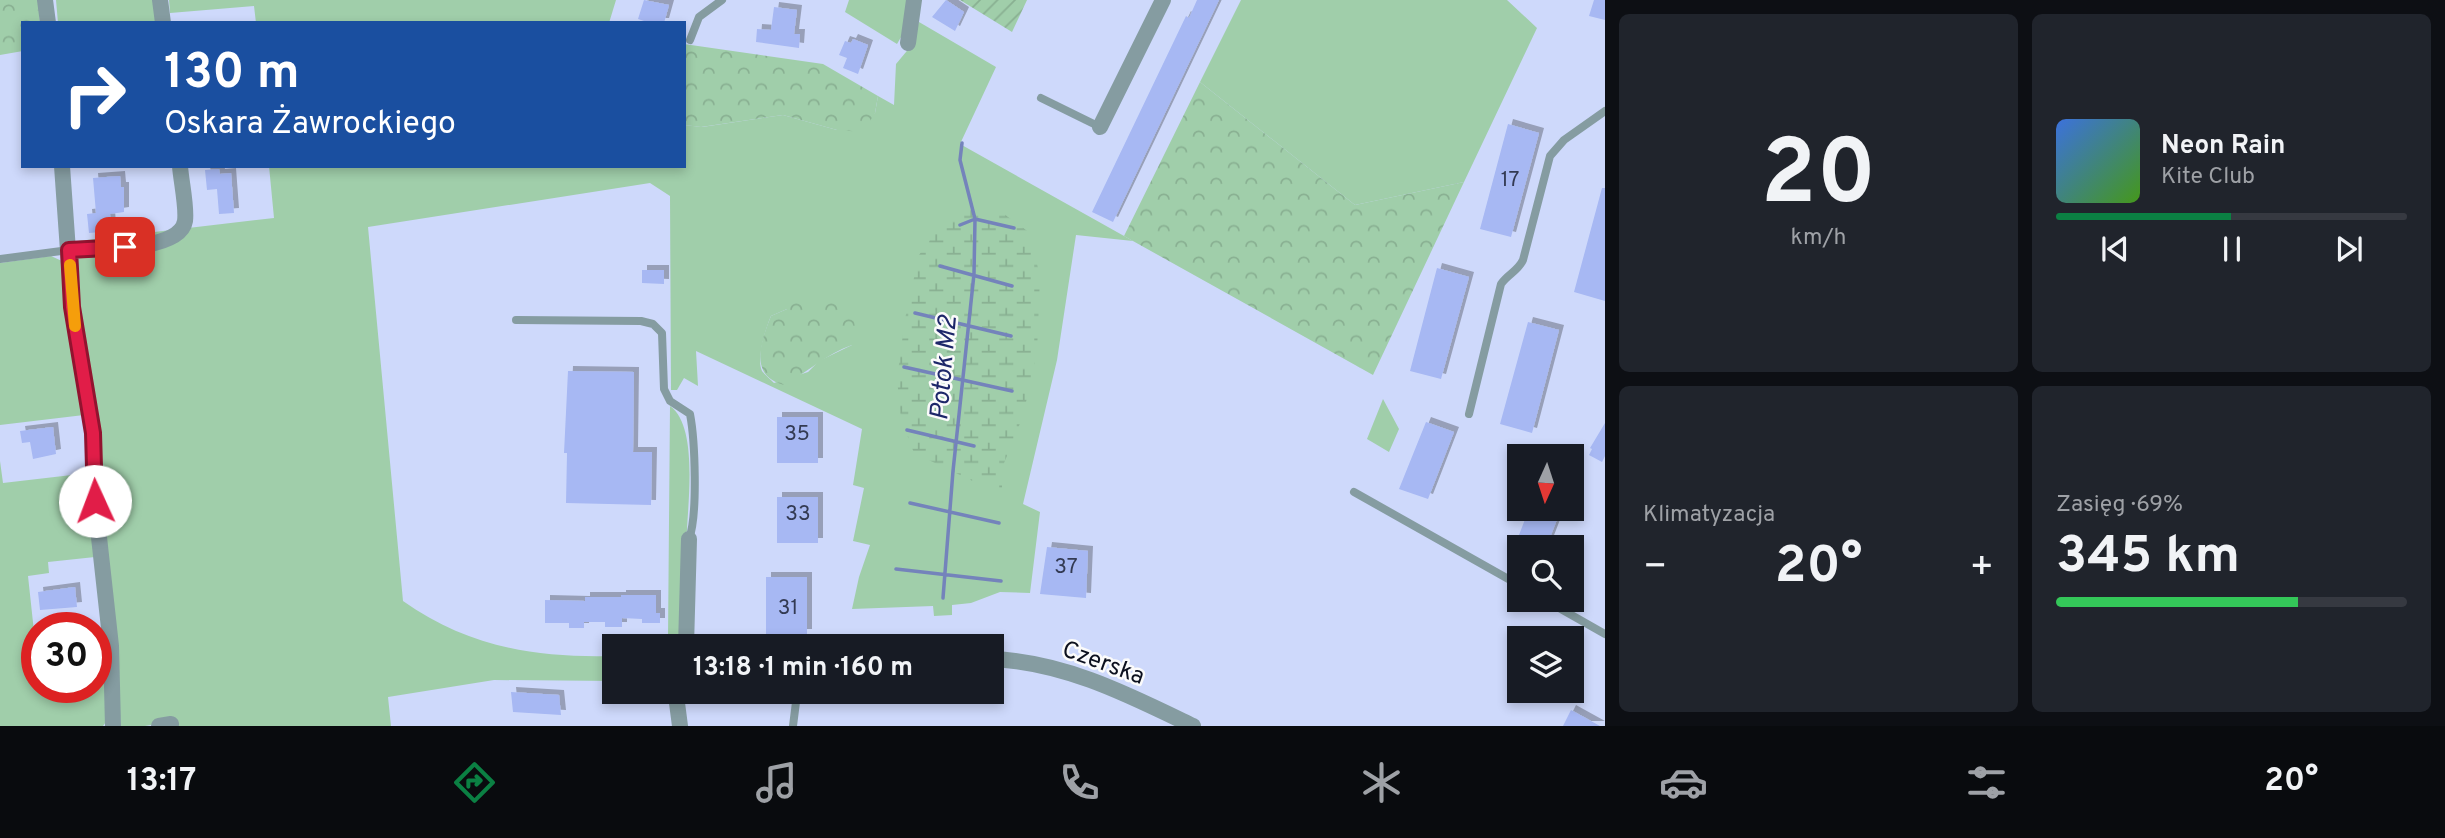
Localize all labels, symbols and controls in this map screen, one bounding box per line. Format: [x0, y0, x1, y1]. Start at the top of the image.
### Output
text: 130 m [164, 44, 300, 106]
icon: right [49, 49, 140, 140]
text: Oskara Żawrockiego [164, 105, 456, 145]
text: 20 [1761, 121, 1876, 236]
text: Neon Rain [2161, 130, 2286, 163]
text: Kite Club [2161, 163, 2255, 192]
house number: 17 [1501, 167, 1519, 194]
pin [95, 217, 155, 277]
text: km/h [1791, 224, 1846, 253]
icon: arrive [106, 228, 144, 266]
icon: previous [2096, 230, 2134, 268]
icon: pause [2213, 230, 2251, 268]
icon: next [2330, 230, 2368, 268]
water label: Potok M2 [924, 313, 966, 422]
house number: 35 [784, 421, 810, 448]
north arrow [1507, 444, 1584, 522]
map controls [1507, 444, 1584, 703]
position arrow [58, 464, 132, 538]
text: Zasięg · 69% [2056, 491, 2183, 520]
house number: 33 [785, 501, 811, 528]
text: Klimatyzacja [1643, 501, 1775, 530]
text: 345 km [2056, 525, 2240, 591]
button: search [1507, 535, 1584, 612]
text: 20° [1775, 535, 1862, 601]
text: − [1643, 544, 1668, 593]
text: + [1969, 544, 1994, 593]
house number: 37 [1054, 554, 1078, 581]
house number: 31 [778, 595, 798, 622]
speed limit sign: 30 [21, 612, 112, 703]
button: layers [1507, 626, 1584, 703]
street label: Czerska [1058, 635, 1148, 693]
text: 13:18 · 1 min · 160 m [693, 652, 913, 685]
icon: directions [450, 758, 499, 807]
icon: music [752, 758, 801, 807]
icon: phone [1055, 758, 1104, 807]
icon: climate [1357, 758, 1406, 807]
icon: car [1659, 758, 1708, 807]
icon: filters [1962, 758, 2011, 807]
text: 13:17 [127, 762, 196, 802]
text: 20° [2264, 762, 2318, 802]

